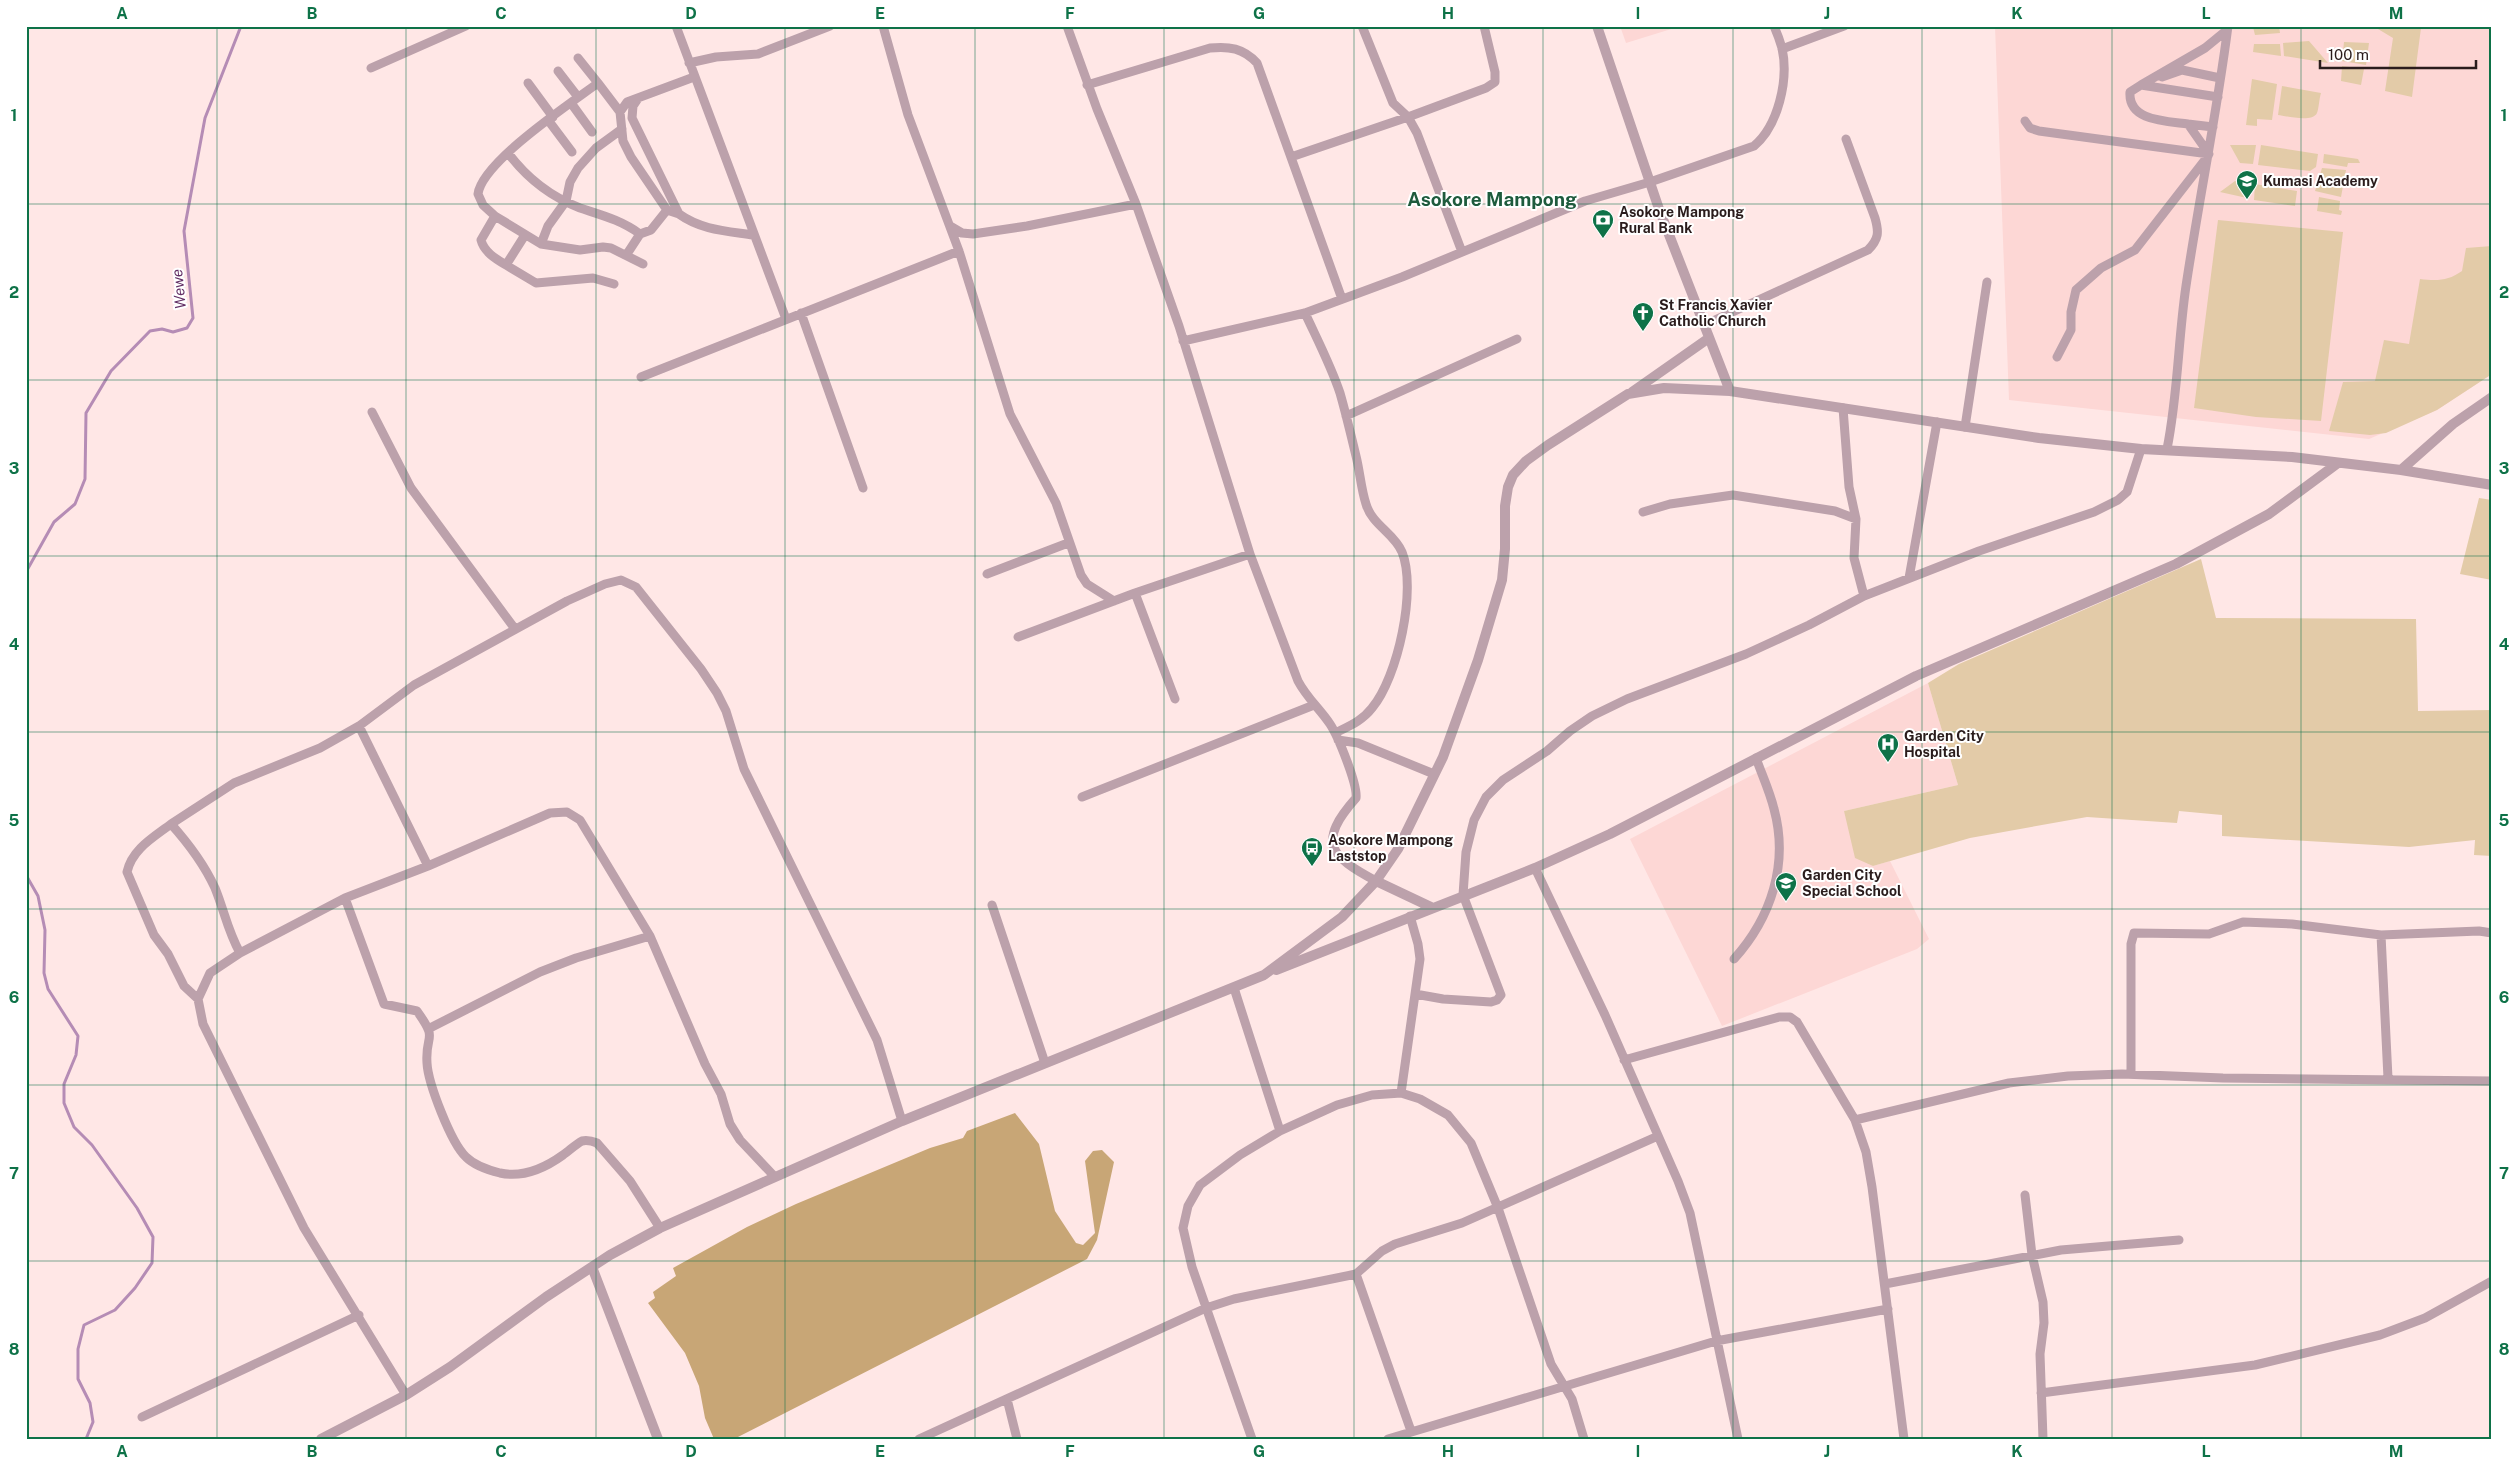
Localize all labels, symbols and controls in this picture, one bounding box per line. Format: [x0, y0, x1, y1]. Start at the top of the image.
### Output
text: A [116, 4, 128, 23]
text: B [307, 4, 318, 23]
text: C [495, 4, 507, 23]
text: D [685, 4, 697, 23]
text: E [875, 4, 885, 23]
text: F [1065, 4, 1075, 23]
text: G [1253, 4, 1265, 23]
text: H [1442, 4, 1454, 23]
text: I [1636, 4, 1640, 23]
text: J [1824, 4, 1830, 23]
text: K [2011, 4, 2023, 23]
text: L [2201, 4, 2211, 23]
text: M [2389, 4, 2403, 23]
scale bar [2320, 38, 2477, 70]
text: 100 m [2328, 46, 2369, 63]
text: 1 [11, 106, 17, 125]
text: 1 [2501, 106, 2507, 125]
school or university icon: Kumasi Academy [2235, 169, 2259, 200]
place label: Kumasi Academy [2263, 173, 2378, 189]
district label: Asokore Mampong [1407, 188, 1577, 210]
place label: Asokore Mampong Rural Bank [1619, 204, 1744, 236]
bank icon: Asokore Mampong Rural Bank [1591, 208, 1615, 239]
water label: Wewe [168, 268, 189, 310]
text: 2 [9, 283, 19, 302]
text: 2 [2499, 283, 2509, 302]
place label: St Francis Xavier Catholic Church [1659, 297, 1772, 329]
church icon: St Francis Xavier Catholic Church [1631, 301, 1655, 332]
text: 3 [9, 459, 19, 478]
text: 3 [2499, 459, 2509, 478]
text: 4 [9, 635, 20, 654]
text: 4 [2499, 635, 2510, 654]
place label: Garden City Hospital [1904, 728, 1984, 760]
hospital icon: Garden City Hospital [1876, 732, 1900, 763]
text: 5 [9, 811, 20, 830]
text: 5 [2499, 811, 2510, 830]
place label: Asokore Mampong Laststop [1328, 832, 1453, 864]
bus stop icon: Asokore Mampong Laststop [1300, 836, 1324, 867]
place label: Garden City Special School [1802, 867, 1902, 899]
school or university icon: Garden City Special School [1774, 871, 1798, 902]
text: 6 [9, 988, 19, 1007]
text: 6 [2499, 988, 2509, 1007]
text: 7 [9, 1164, 19, 1183]
text: 7 [2499, 1164, 2509, 1183]
text: 8 [9, 1340, 20, 1359]
text: 8 [2499, 1340, 2510, 1359]
text: A [116, 1442, 128, 1461]
text: B [307, 1442, 318, 1461]
text: C [495, 1442, 507, 1461]
text: D [685, 1442, 697, 1461]
text: E [875, 1442, 885, 1461]
text: F [1065, 1442, 1075, 1461]
text: G [1253, 1442, 1265, 1461]
text: H [1442, 1442, 1454, 1461]
text: I [1636, 1442, 1640, 1461]
text: J [1824, 1442, 1830, 1461]
text: K [2011, 1442, 2023, 1461]
text: L [2201, 1442, 2211, 1461]
text: M [2389, 1442, 2403, 1461]

